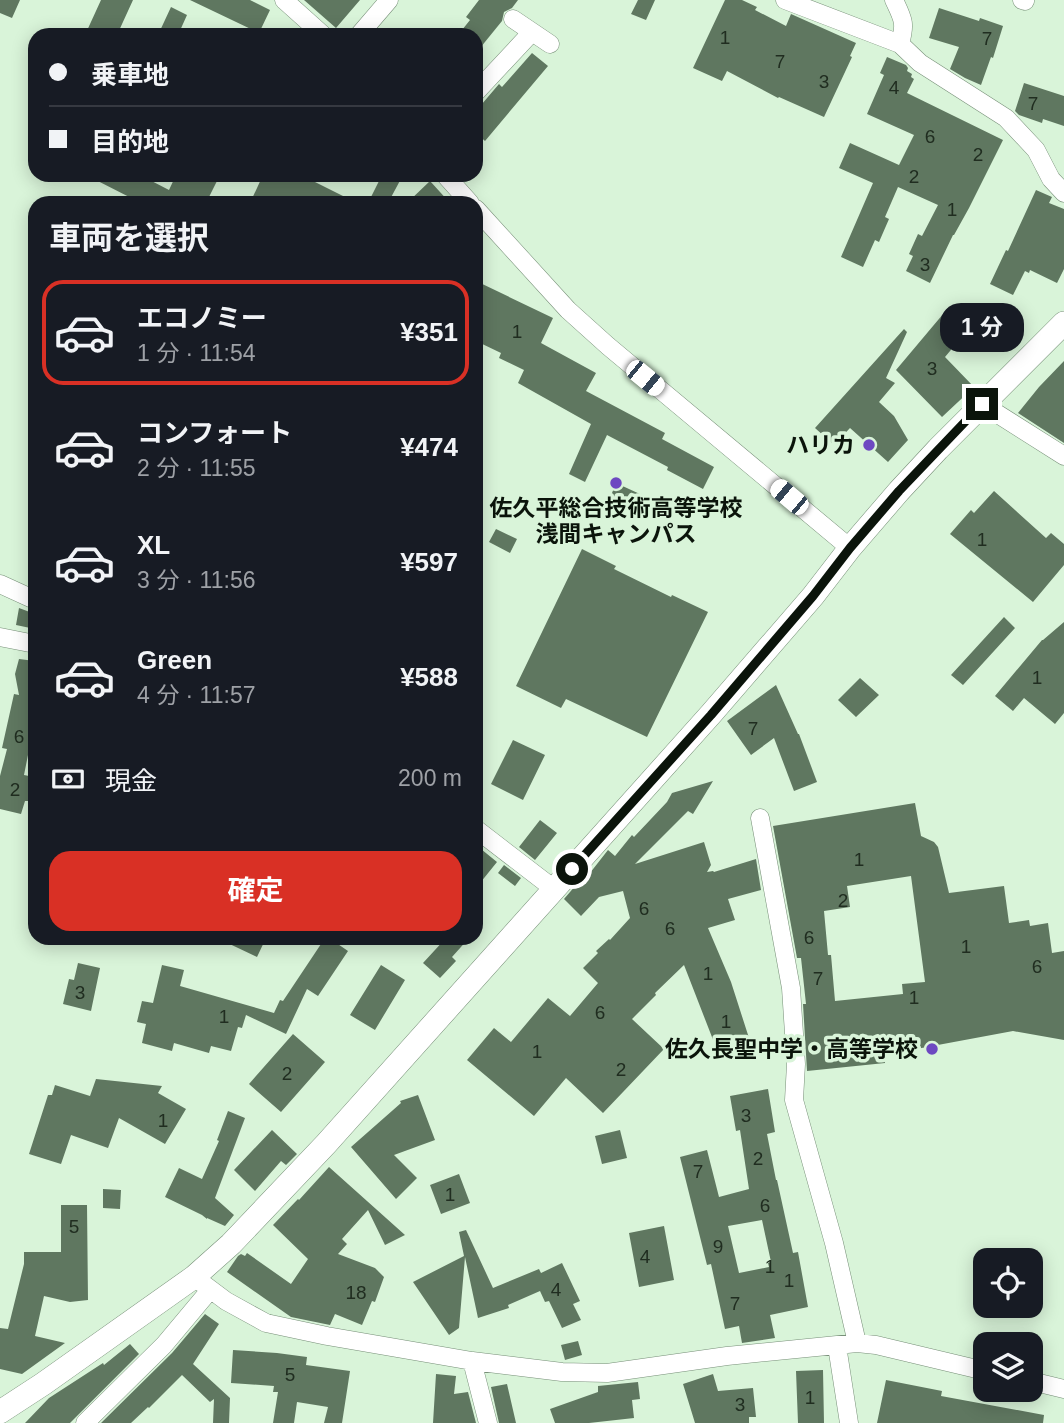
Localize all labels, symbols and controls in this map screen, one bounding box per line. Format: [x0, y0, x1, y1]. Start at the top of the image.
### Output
house number: 1 [720, 27, 730, 48]
house number: 7 [982, 28, 992, 49]
house number: 7 [775, 51, 785, 72]
text: 乗車地 [91, 60, 169, 90]
house number: 3 [819, 71, 829, 92]
house number: 4 [889, 77, 900, 98]
house number: 7 [1028, 93, 1038, 114]
house number: 6 [925, 126, 935, 147]
text: 目的地 [91, 127, 169, 157]
house number: 2 [973, 144, 983, 165]
house number: 2 [909, 166, 919, 187]
house number: 1 [947, 199, 957, 220]
text: 車両を選択 [49, 220, 209, 256]
house number: 3 [920, 254, 930, 275]
icon: car [53, 301, 116, 364]
callout: 1 分 [940, 302, 1024, 352]
text: エコノミー [137, 303, 267, 333]
text: 1 分 [961, 314, 1003, 340]
text: ¥351 [400, 317, 458, 347]
house number: 1 [512, 321, 522, 342]
text: 1 分 · 11:54 [137, 340, 255, 366]
car [623, 357, 668, 399]
house number: 3 [927, 358, 937, 379]
route end [966, 388, 998, 420]
icon: car [53, 416, 116, 479]
text: コンフォート [137, 418, 292, 448]
text: ¥474 [400, 432, 458, 462]
place label: ハリカ [786, 432, 855, 458]
marker: ハリカ [861, 437, 877, 453]
text: 2 分 · 11:55 [137, 455, 255, 481]
marker: 佐久平総合技術高等学校 浅間キャンパス [608, 475, 624, 491]
car [767, 475, 812, 519]
place label: 佐久平総合技術高等学校 浅間キャンパス [490, 495, 743, 547]
house number: 1 [977, 529, 987, 550]
text: XL [137, 530, 170, 560]
icon: car [53, 531, 116, 594]
text: ¥597 [400, 547, 458, 577]
text: 3 分 · 11:56 [137, 567, 255, 593]
text: Green [137, 645, 212, 675]
icon: car [53, 646, 116, 709]
text: ¥588 [400, 662, 458, 692]
house number: 1 [1032, 667, 1042, 688]
text: 4 分 · 11:57 [137, 682, 255, 708]
house number: 7 [748, 718, 758, 739]
house number: 6 [14, 726, 24, 747]
icon: cash [49, 760, 87, 798]
text: 200 m [398, 765, 462, 791]
text: 現金 [105, 766, 157, 796]
house number: 2 [10, 779, 20, 800]
house number: 1 [854, 849, 864, 870]
button: 確定 [49, 851, 462, 931]
route start [556, 853, 588, 885]
house number: 2 [838, 890, 848, 911]
house number: 6 [639, 898, 649, 919]
house number: 6 [665, 918, 675, 939]
house number: 6 [804, 927, 814, 948]
house number: 1 [961, 936, 971, 957]
house number: 6 [1032, 956, 1042, 977]
house number: 1 [703, 963, 713, 984]
house number: 7 [813, 968, 823, 989]
house number: 3 [75, 982, 85, 1003]
house number: 1 [909, 987, 919, 1008]
house number: 6 [595, 1002, 605, 1023]
house number: 1 [219, 1006, 229, 1027]
house number: 1 [721, 1011, 731, 1032]
place label: 佐久長聖中学・高等学校 [665, 1036, 918, 1062]
house number: 1 [532, 1041, 542, 1062]
marker: 佐久長聖中学・高等学校 [924, 1041, 940, 1057]
house number: 2 [616, 1059, 626, 1080]
house number: 2 [282, 1063, 292, 1084]
house number: 3 [741, 1105, 751, 1126]
house number: 1 [158, 1110, 168, 1131]
house number: 2 [753, 1148, 763, 1169]
house number: 7 [693, 1161, 703, 1182]
house number: 1 [445, 1184, 455, 1205]
house number: 6 [760, 1195, 770, 1216]
house number: 5 [69, 1216, 79, 1237]
house number: 9 [713, 1236, 723, 1257]
house number: 4 [640, 1246, 651, 1267]
map controls [973, 1248, 1043, 1402]
button: locate [973, 1248, 1043, 1318]
house number: 1 [765, 1256, 775, 1277]
house number: 1 [784, 1270, 794, 1291]
house number: 4 [551, 1279, 562, 1300]
house number: 18 [345, 1282, 367, 1303]
house number: 7 [730, 1293, 740, 1314]
button: layers [973, 1332, 1043, 1402]
house number: 5 [285, 1364, 295, 1385]
house number: 1 [805, 1387, 815, 1408]
house number: 3 [735, 1394, 745, 1415]

